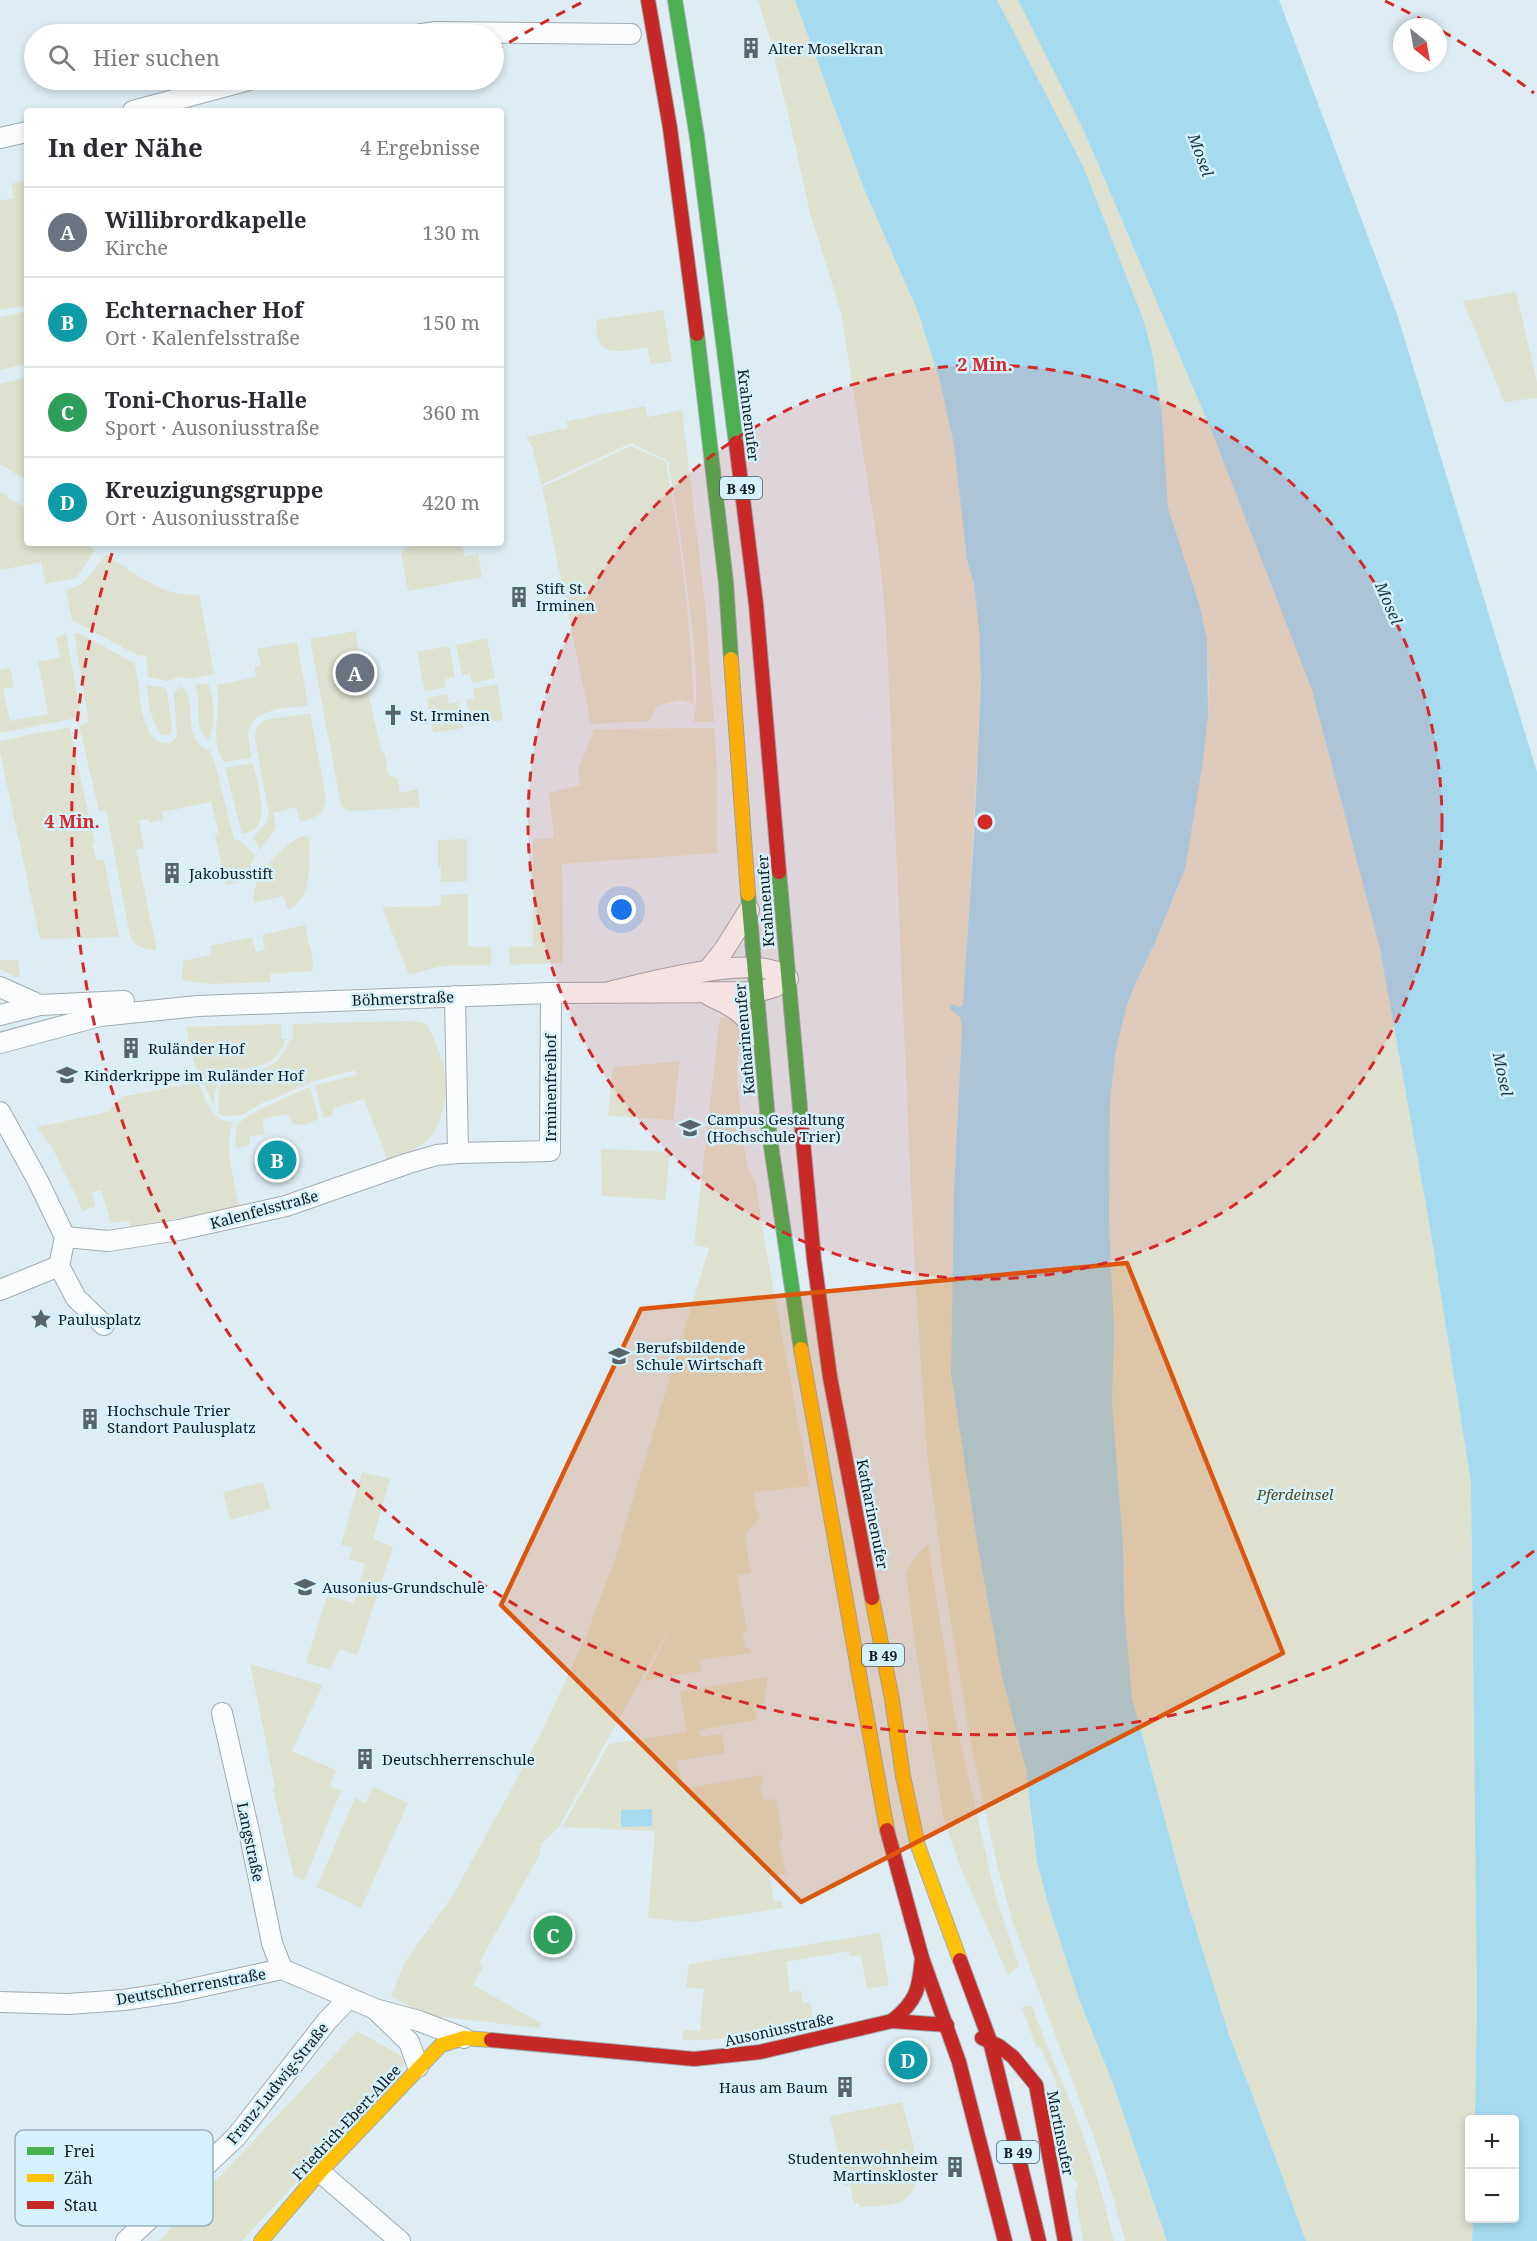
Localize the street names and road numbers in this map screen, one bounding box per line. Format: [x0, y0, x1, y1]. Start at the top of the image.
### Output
street label: Krahnenufer [733, 368, 765, 462]
road number: B 49 [720, 477, 762, 499]
street label: Krahnenufer [752, 854, 778, 948]
street label: Katharinenufer [729, 983, 759, 1095]
street label: Böhmerstraße [352, 986, 454, 1010]
street label: Irminenfreihof [540, 1033, 560, 1142]
street label: Kalenfelsstraße [208, 1185, 320, 1233]
street label: Katharinenufer [853, 1457, 893, 1571]
road number: B 49 [862, 1644, 904, 1666]
street label: Langstraße [233, 1801, 269, 1883]
street label: Deutschherrenstraße [115, 1963, 267, 2009]
street label: Ausoniusstraße [723, 2008, 835, 2050]
street label: Franz-Ludwig-Straße [222, 2018, 332, 2148]
street label: Friedrich-Ebert-Allee [287, 2060, 405, 2184]
street label: Martinsufer [1043, 2089, 1079, 2177]
road number: B 49 [997, 2141, 1039, 2163]

